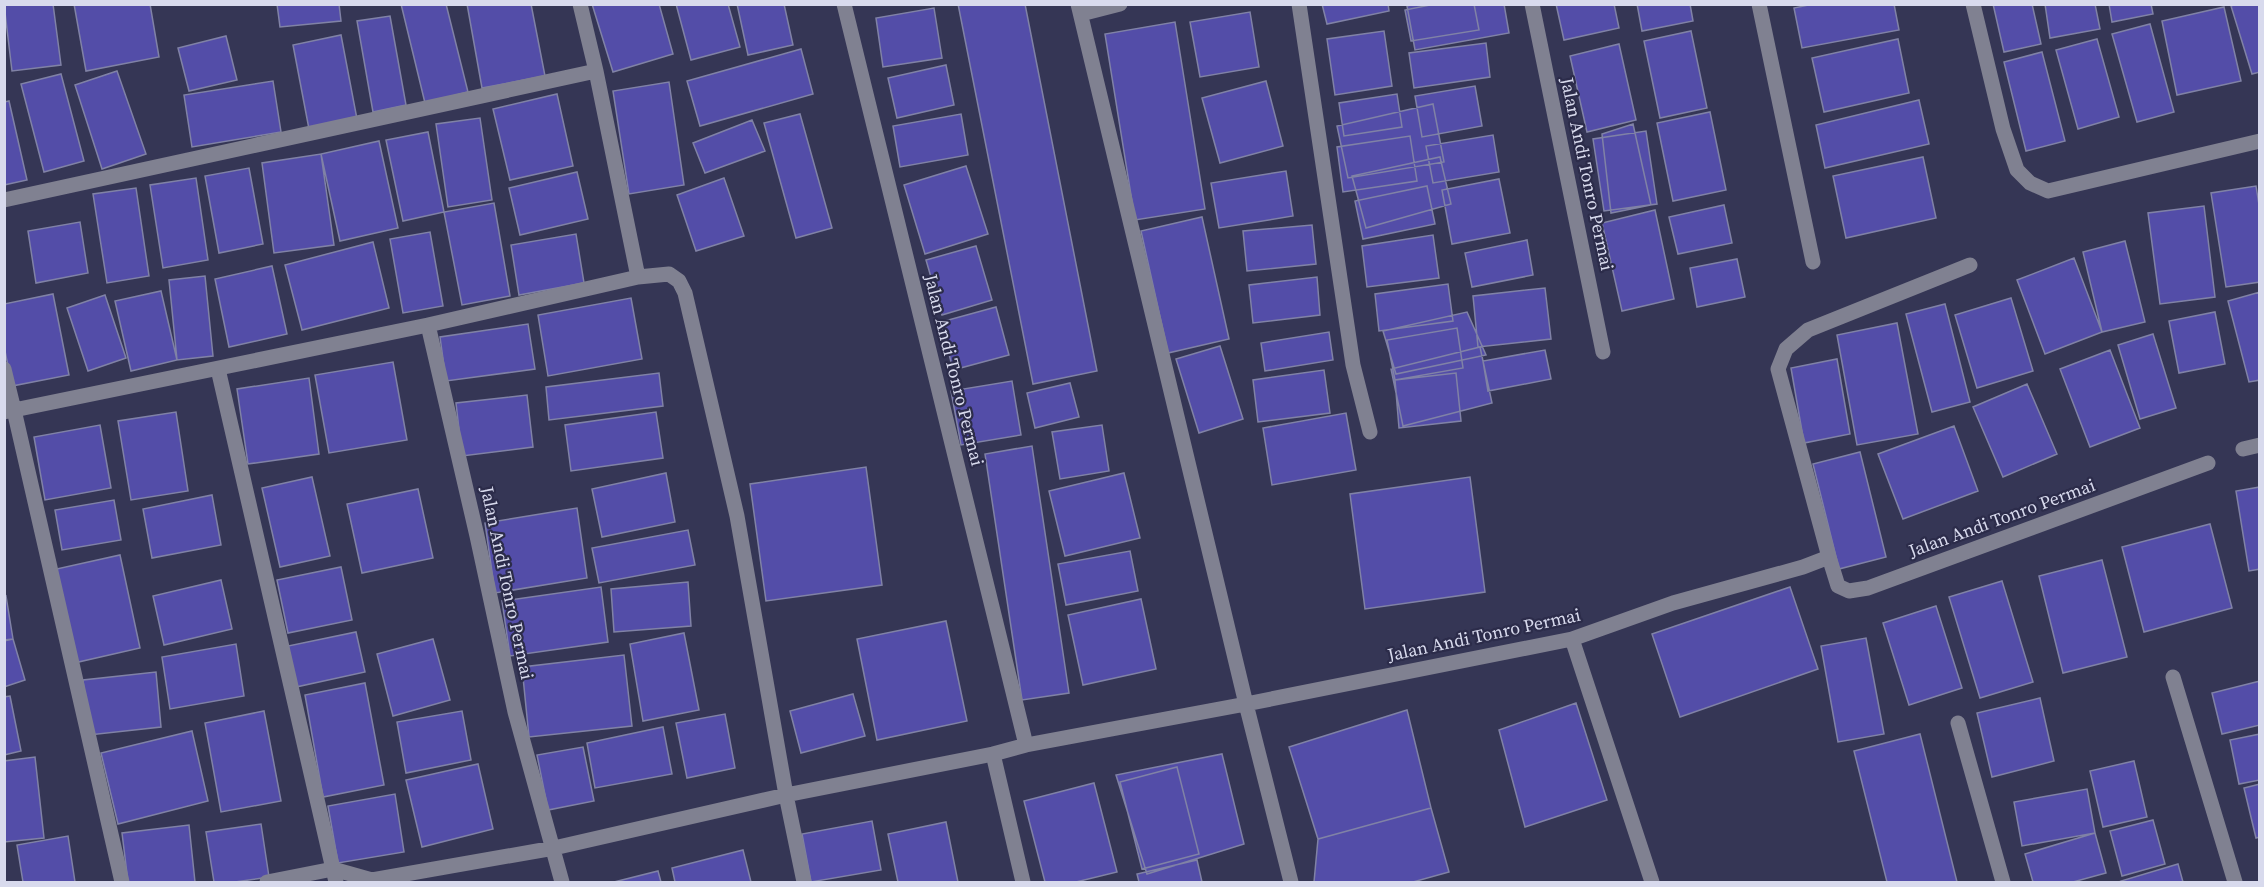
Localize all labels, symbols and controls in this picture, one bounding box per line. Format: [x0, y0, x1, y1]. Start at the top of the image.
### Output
street label: Jalan Andi Tonro Permai [1555, 74, 1620, 273]
street label: Jalan Andi Tonro Permai [918, 270, 990, 468]
street label: Jalan Andi Tonro Permai [1904, 472, 2099, 563]
street label: Jalan Andi Tonro Permai [475, 483, 540, 682]
street label: Jalan Andi Tonro Permai [1384, 602, 1583, 667]

